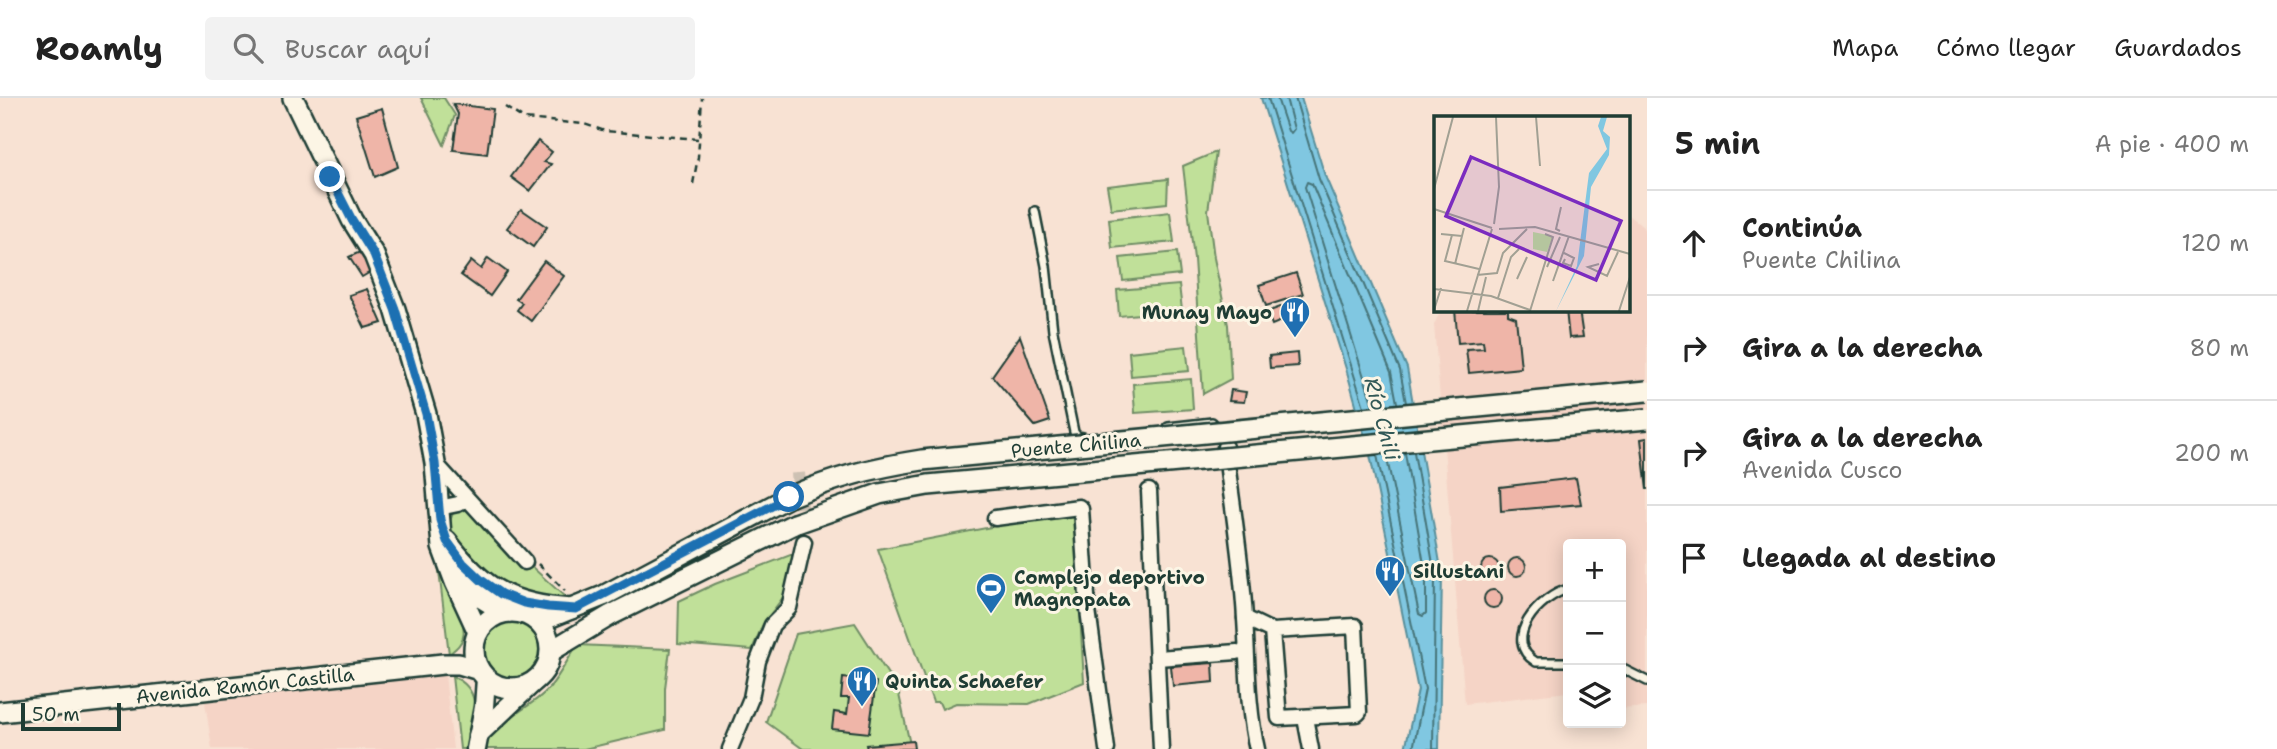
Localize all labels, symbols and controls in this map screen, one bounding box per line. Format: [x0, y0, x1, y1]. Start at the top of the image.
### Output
search box [205, 17, 695, 80]
text: Roamly [35, 26, 163, 71]
icon: search [229, 29, 267, 67]
text: Buscar aquí [285, 31, 430, 66]
text: Mapa [1832, 32, 1898, 64]
text: Cómo llegar [1936, 32, 2076, 64]
text: Guardados [2114, 32, 2242, 64]
inset map [1434, 116, 1630, 312]
text: 5 min [1675, 123, 1760, 164]
text: A pie · 400 m [2095, 129, 2249, 159]
route end [314, 161, 345, 192]
text: Continúa [1742, 210, 1862, 245]
icon: ahead [1675, 224, 1713, 262]
text: 120 m [2181, 228, 2249, 258]
text: Puente Chilina [1742, 245, 1900, 275]
restaurant icon: Munay Mayo [1278, 295, 1312, 339]
place label: Munay Mayo [1142, 300, 1272, 325]
icon: right [1675, 329, 1713, 367]
text: Gira a la derecha [1742, 330, 1983, 365]
text: 80 m [2190, 333, 2249, 363]
water label: Río Chili [1358, 374, 1407, 465]
text: Gira a la derecha [1742, 420, 1983, 455]
street label: Puente Chilina [1010, 427, 1143, 464]
icon: right [1675, 434, 1713, 472]
text: 200 m [2174, 438, 2249, 468]
text: Avenida Cusco [1742, 455, 1902, 485]
route start [773, 481, 804, 512]
map controls [1563, 539, 1626, 728]
button: + [1563, 539, 1626, 602]
icon: arrive [1675, 539, 1713, 577]
text: Llegada al destino [1742, 540, 1996, 575]
restaurant icon: Sillustani [1373, 554, 1407, 598]
place label: Sillustani [1413, 559, 1504, 584]
place label: Complejo deportivo Magnopata [1014, 565, 1205, 612]
sports icon: Complejo deportivo Magnopata [974, 571, 1008, 615]
button: − [1563, 602, 1626, 665]
street label: Avenida Ramón Castilla [134, 662, 356, 709]
restaurant icon: Quinta Schaefer [845, 664, 879, 708]
button: layers [1563, 665, 1626, 728]
place label: Quinta Schaefer [885, 669, 1044, 694]
scale bar [21, 700, 121, 732]
text: 50 m [32, 702, 80, 727]

